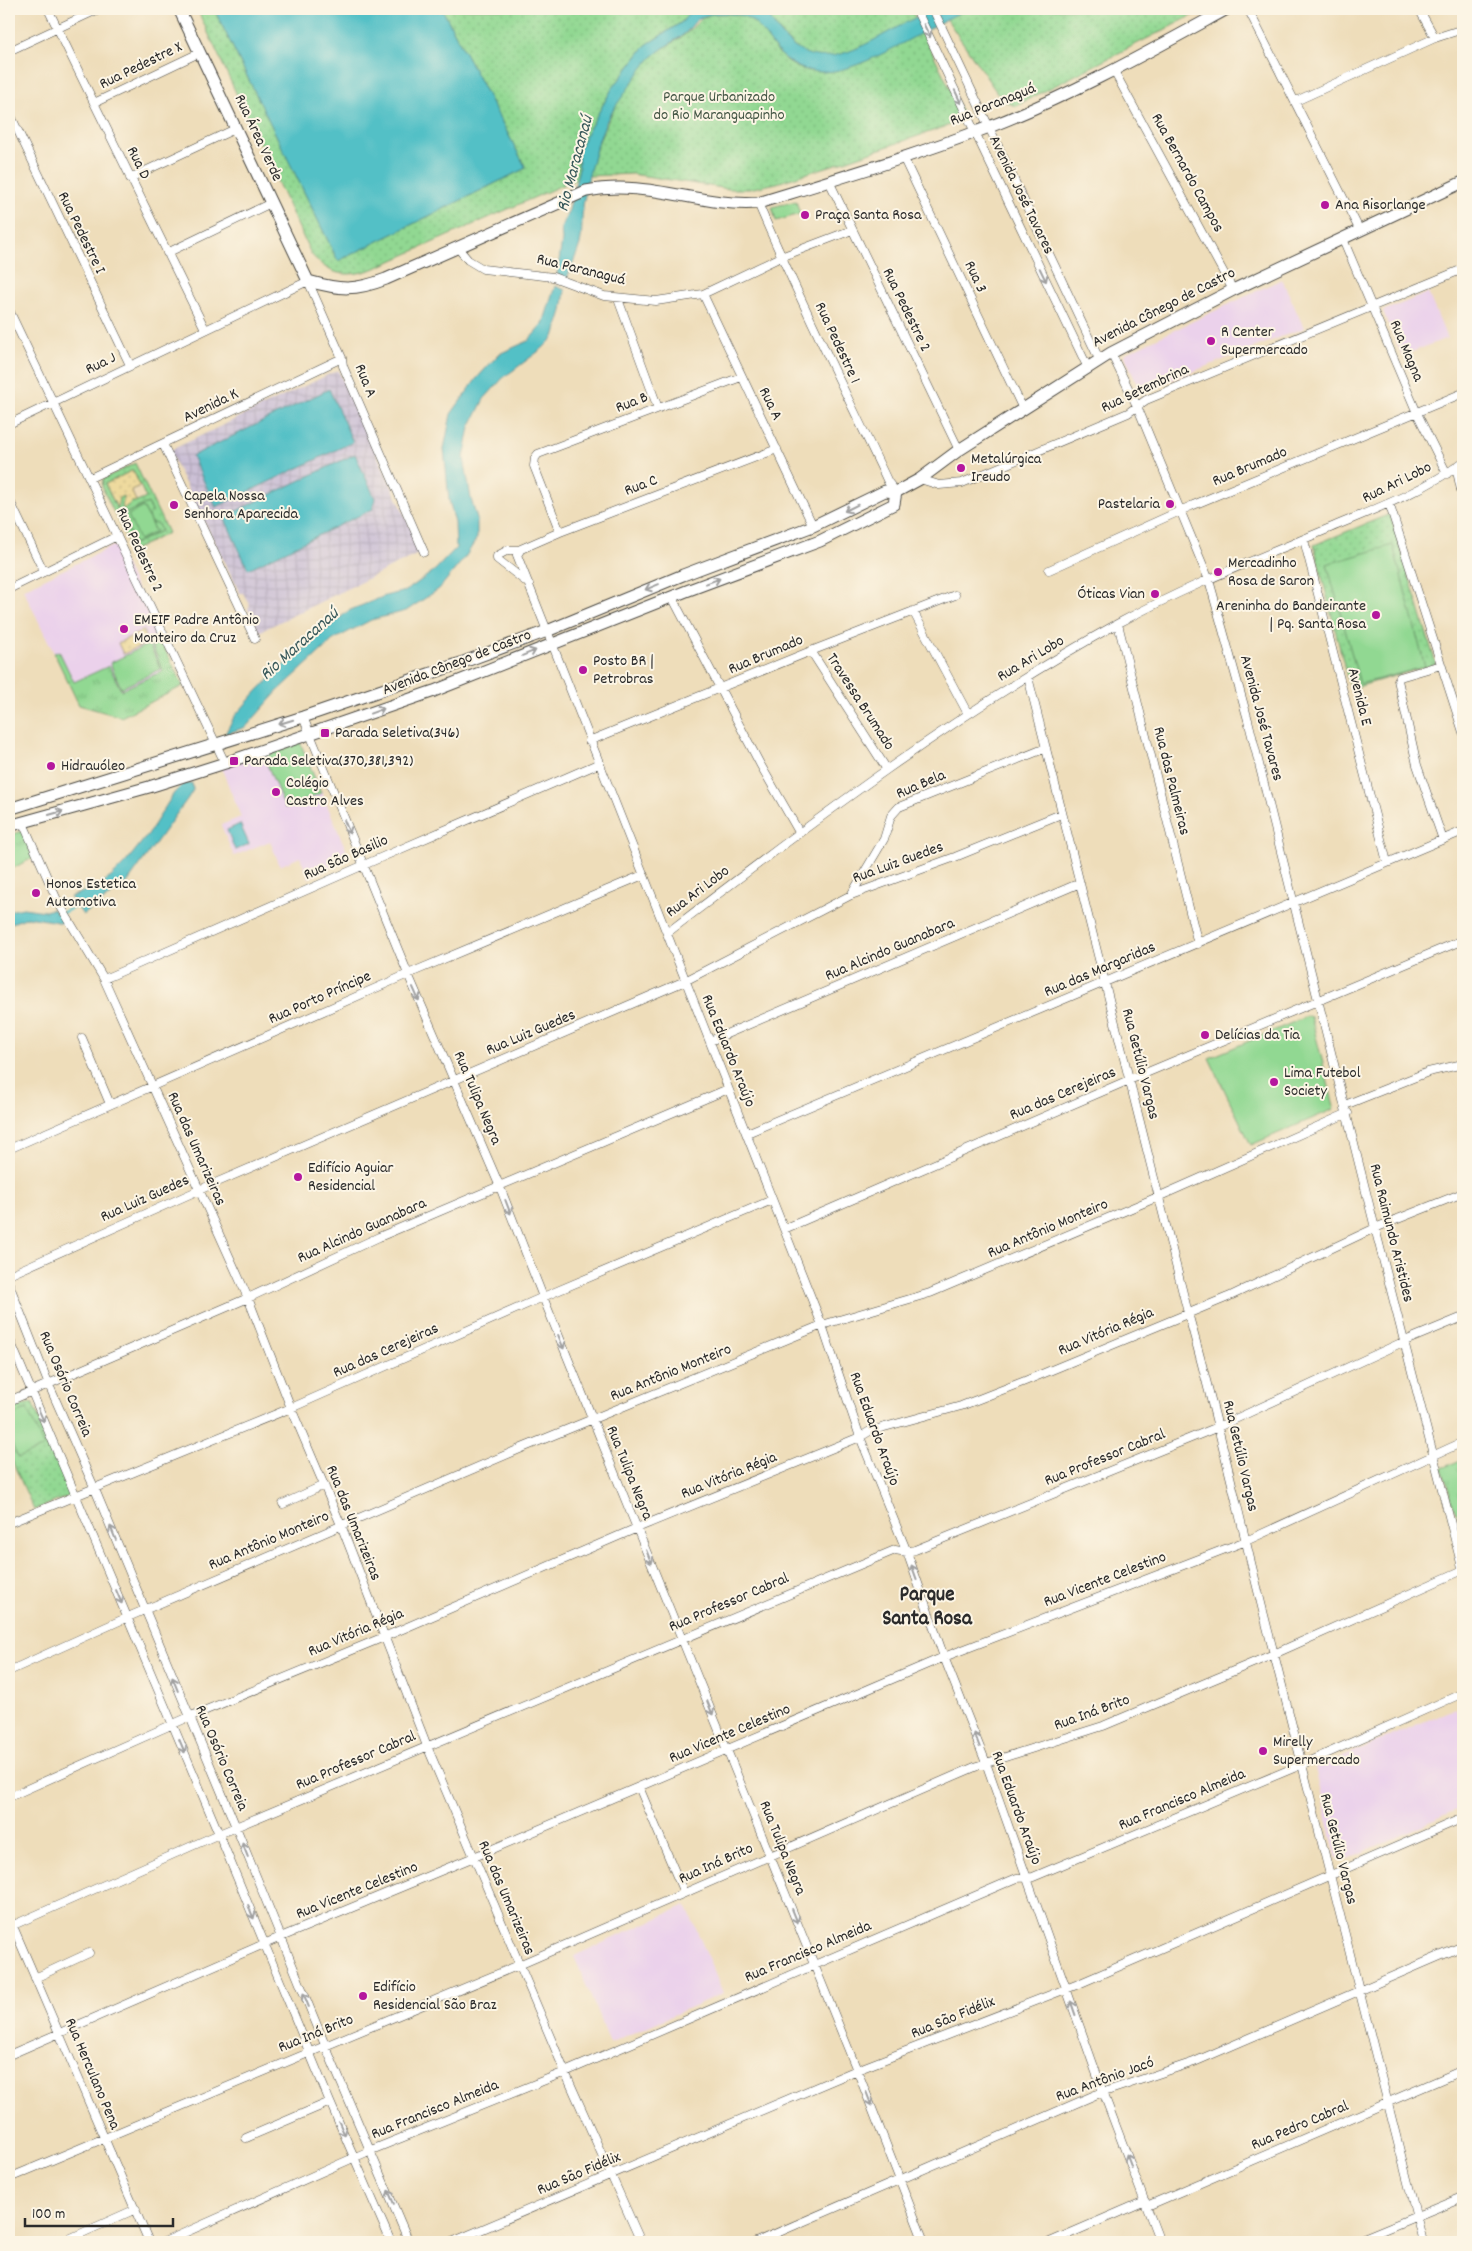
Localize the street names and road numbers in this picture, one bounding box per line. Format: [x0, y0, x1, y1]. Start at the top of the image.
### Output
street label: Rua Pedestre X [96, 36, 187, 96]
street label: Rua Paranaguá [947, 77, 1039, 133]
street label: Rua Área Verde [228, 91, 288, 185]
street label: Rua Bernardo Campos [1145, 109, 1229, 237]
street label: Avenida José Tavares [982, 132, 1060, 258]
street label: Rua D [120, 143, 156, 183]
street label: Rua Pedestre I [51, 188, 111, 278]
street label: Rua Paranaguá [534, 248, 628, 292]
street label: Rua 3 [958, 257, 992, 297]
street label: Avenida Cônego de Castro [1088, 262, 1240, 354]
street label: Rua Pedestre 2 [876, 264, 936, 356]
street label: Rua Pedestre 1 [808, 298, 866, 388]
street label: Rua Magna [1383, 317, 1429, 386]
street label: Rua J [82, 347, 120, 381]
street label: Rua Setembrina [1097, 358, 1193, 419]
street label: Rua A [348, 361, 382, 402]
street label: Avenida K [180, 383, 242, 429]
street label: Rua A [752, 383, 788, 425]
street label: Rua B [612, 386, 652, 420]
street label: Rua Brumado [1209, 441, 1291, 493]
street label: Rua Ari Lobo [1358, 456, 1436, 510]
street label: Rua C [621, 469, 661, 503]
street label: Rua Pedestre 2 [109, 504, 169, 596]
street label: Avenida Cônego de Castro [379, 624, 535, 702]
street label: Rua Brumado [725, 629, 807, 681]
street label: Rua Ari Lobo [993, 630, 1069, 688]
street label: Travessa Brumado [820, 649, 900, 755]
street label: Avenida José Tavares [1233, 652, 1289, 784]
street label: Avenida E [1341, 666, 1377, 729]
street label: Rua das Palmeiras [1146, 724, 1196, 838]
street label: Rua Bela [893, 764, 950, 806]
street label: Rua São Basilio [300, 829, 392, 887]
street label: Rua Luiz Guedes [849, 836, 947, 890]
street label: Rua Ari Lobo [661, 860, 735, 924]
street label: Rua Alcindo Guanabara [822, 912, 959, 988]
street label: Rua das Margaridas [1041, 936, 1160, 1004]
street label: Rua Porto Príncipe [265, 965, 375, 1031]
street label: Rua Eduardo Araújo [695, 991, 761, 1111]
street label: Rua Luiz Guedes [483, 1004, 580, 1062]
street label: Rua Getúlio Vargas [1115, 1006, 1165, 1122]
street label: Rua Tulipa Negra [447, 1048, 507, 1149]
street label: Rua das Cerejeiras [1006, 1061, 1120, 1127]
street label: Rua das Umarizeiras [161, 1088, 232, 1210]
street label: Rua Raimundo Aristides [1363, 1161, 1419, 1305]
street label: Rua Luiz Guedes [97, 1169, 193, 1229]
street label: Rua Alcindo Guanabara [294, 1192, 430, 1270]
street label: Rua Antônio Monteiro [984, 1193, 1112, 1265]
street label: Rua Vitória Régia [1055, 1301, 1158, 1362]
street label: Rua das Cerejeiras [329, 1317, 443, 1385]
street label: Rua Osório Correia [32, 1328, 98, 1441]
street label: Rua Antônio Monteiro [607, 1338, 735, 1408]
street label: Rua Eduardo Araújo [843, 1369, 905, 1489]
street label: Rua Getúlio Vargas [1216, 1398, 1264, 1514]
street label: Rua Tulipa Negra [600, 1422, 659, 1524]
street label: Rua Professor Cabral [1041, 1423, 1169, 1493]
street label: Rua Vitória Régia [678, 1446, 781, 1506]
street label: Rua das Umarizeiras [319, 1462, 387, 1584]
street label: Rua Antônio Monteiro [205, 1505, 333, 1577]
street label: Rua Vicente Celestino [1040, 1546, 1170, 1614]
street label: Rua Professor Cabral [665, 1567, 793, 1639]
street label: Rua Vitória Régia [305, 1602, 408, 1663]
street label: Rua Iná Brito [1051, 1689, 1133, 1737]
street label: Rua Vicente Celestino [666, 1698, 794, 1770]
street label: Rua Osório Correia [188, 1702, 254, 1815]
street label: Rua Professor Cabral [292, 1725, 420, 1797]
street label: Rua Eduardo Araújo [985, 1748, 1047, 1868]
street label: Rua Francisco Almeida [1115, 1763, 1249, 1837]
street label: Rua Getúlio Vargas [1313, 1791, 1363, 1907]
street label: Rua Tulipa Negra [753, 1797, 812, 1899]
street label: Rua das Umarizeiras [471, 1837, 541, 1959]
street label: Rua Iná Brito [675, 1837, 757, 1891]
street label: Rua Vicente Celestino [293, 1856, 421, 1926]
street label: Rua Francisco Almeida [741, 1915, 875, 1989]
street label: Rua São Fidélix [908, 1991, 999, 2045]
street label: Rua Iná Brito [275, 2008, 357, 2060]
street label: Rua Herculano Pena [58, 2015, 126, 2134]
street label: Rua Antônio Jacó [1053, 2052, 1157, 2108]
street label: Rua Francisco Almeida [368, 2074, 503, 2146]
street label: Rua Pedro Cabral [1248, 2095, 1353, 2157]
street label: Rua São Fidélix [534, 2146, 624, 2202]

